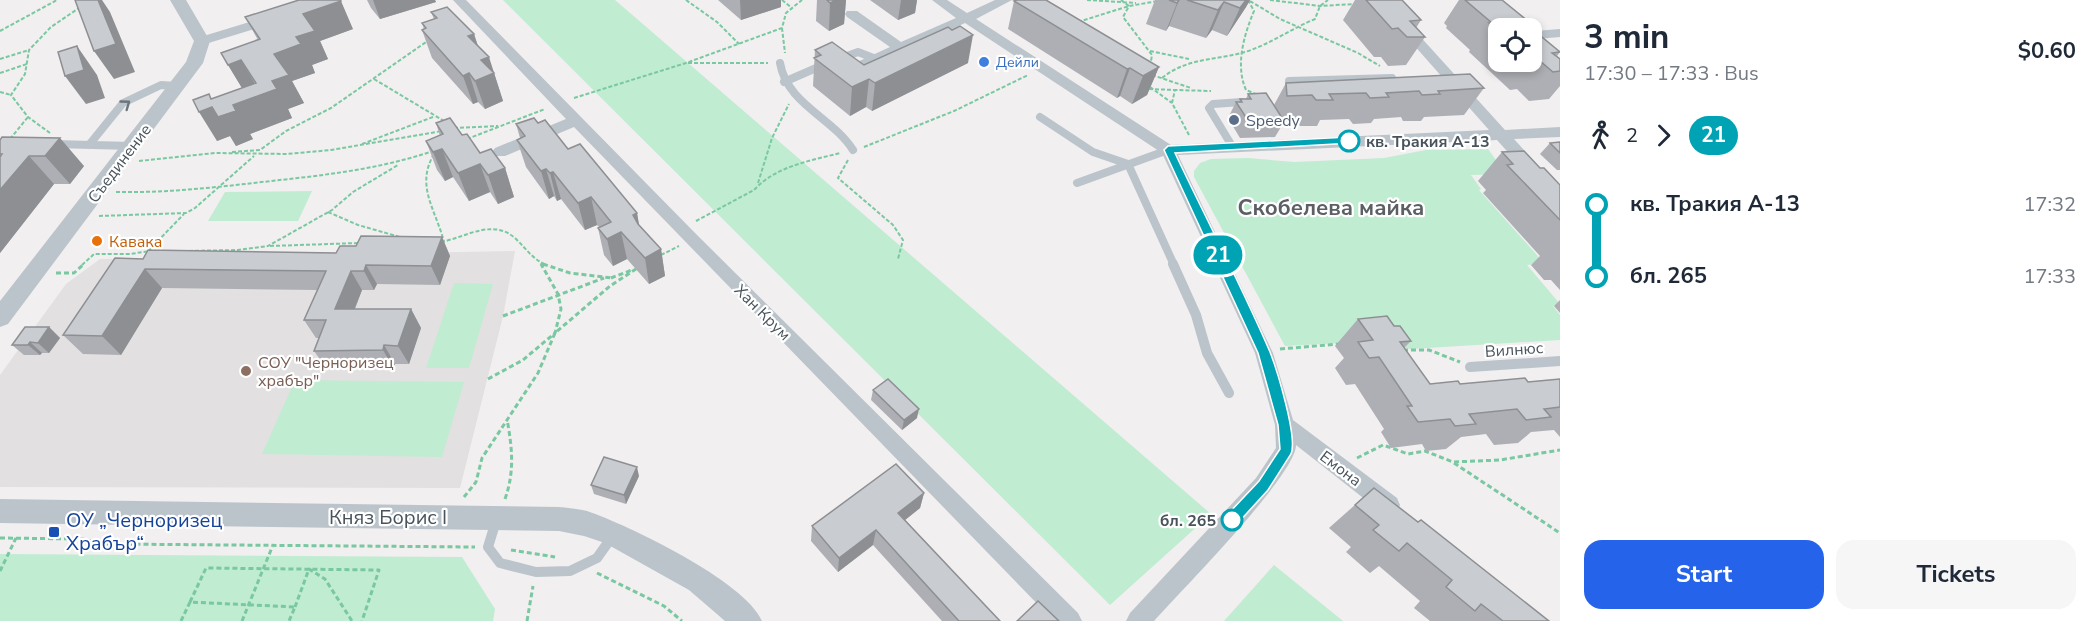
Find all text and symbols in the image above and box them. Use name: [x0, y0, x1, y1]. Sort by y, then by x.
text: 3 min: [1584, 15, 1669, 60]
map controls: [1488, 18, 1542, 72]
button: locate: [1488, 18, 1542, 72]
text: $0.60: [2018, 36, 2076, 66]
place label: Дейли: [996, 53, 1039, 72]
marker: Дейли: [977, 55, 991, 69]
text: 17:30 – 17:33 · Bus: [1584, 60, 1759, 87]
one-way arrow: [119, 100, 130, 111]
place label: Speedy: [1246, 110, 1301, 132]
marker: Speedy: [1227, 113, 1241, 127]
icon: walk: [1584, 119, 1617, 152]
icon: forward: [1647, 119, 1680, 152]
street label: Съединение: [83, 120, 157, 208]
text: 21: [1701, 121, 1726, 149]
text: 2: [1626, 122, 1638, 149]
marker: кв. Тракия А-13: [1338, 130, 1360, 152]
place label: кв. Тракия А-13: [1366, 131, 1490, 153]
text: кв. Тракия А-13: [1630, 189, 1800, 219]
text: 17:32: [2023, 191, 2076, 218]
district label: Скобелева майка: [1238, 193, 1424, 223]
place label: Кавака: [109, 231, 162, 253]
marker: Кавака: [90, 234, 104, 248]
line badge: 21: [1191, 236, 1245, 274]
text: 21: [1205, 241, 1231, 269]
text: бл. 265: [1630, 261, 1707, 291]
text: 17:33: [2023, 263, 2076, 290]
street label: Хан Крум: [729, 280, 795, 346]
street label: Вилнюс: [1484, 337, 1545, 363]
place label: СОУ "Черноризец храбър": [258, 352, 394, 392]
marker: СОУ "Черноризец храбър": [239, 364, 253, 378]
street label: Емона: [1315, 446, 1366, 492]
street label: Княз Борис I: [329, 504, 447, 531]
place label: ОУ „Черноризец Храбър“: [66, 507, 222, 557]
marker: бл. 265: [1221, 509, 1243, 531]
place label: бл. 265: [1160, 510, 1216, 532]
marker: ОУ „Черноризец Храбър“: [47, 525, 61, 539]
button: Start: [1584, 540, 1824, 609]
button: Tickets: [1836, 540, 2076, 609]

